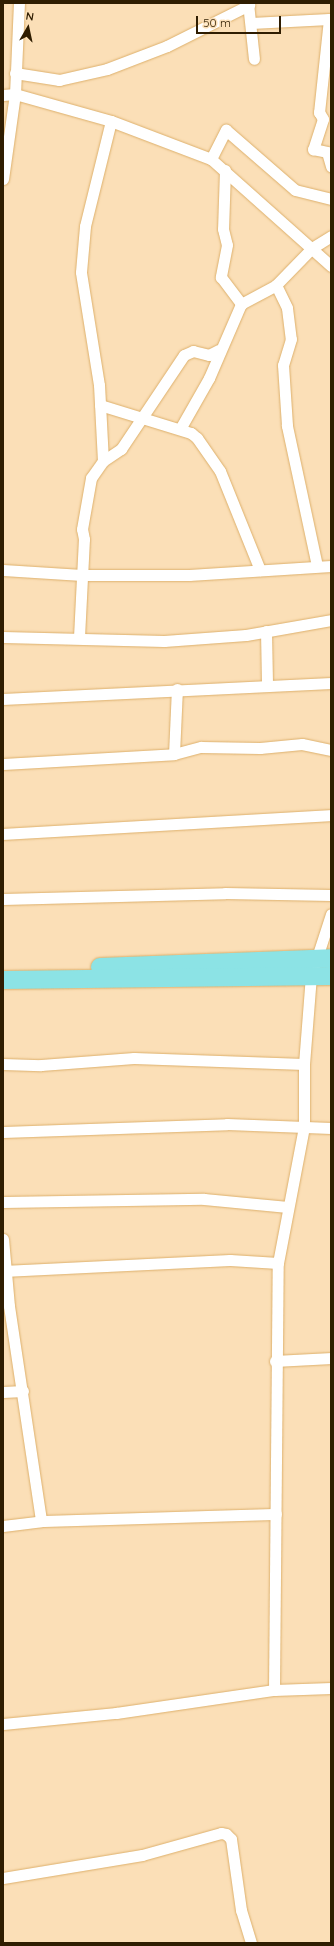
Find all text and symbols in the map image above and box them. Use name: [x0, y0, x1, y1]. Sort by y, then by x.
north arrow: [8, 8, 48, 48]
scale bar: [198, 8, 283, 34]
text: N: [25, 9, 35, 24]
text: 50 m: [203, 15, 231, 30]

